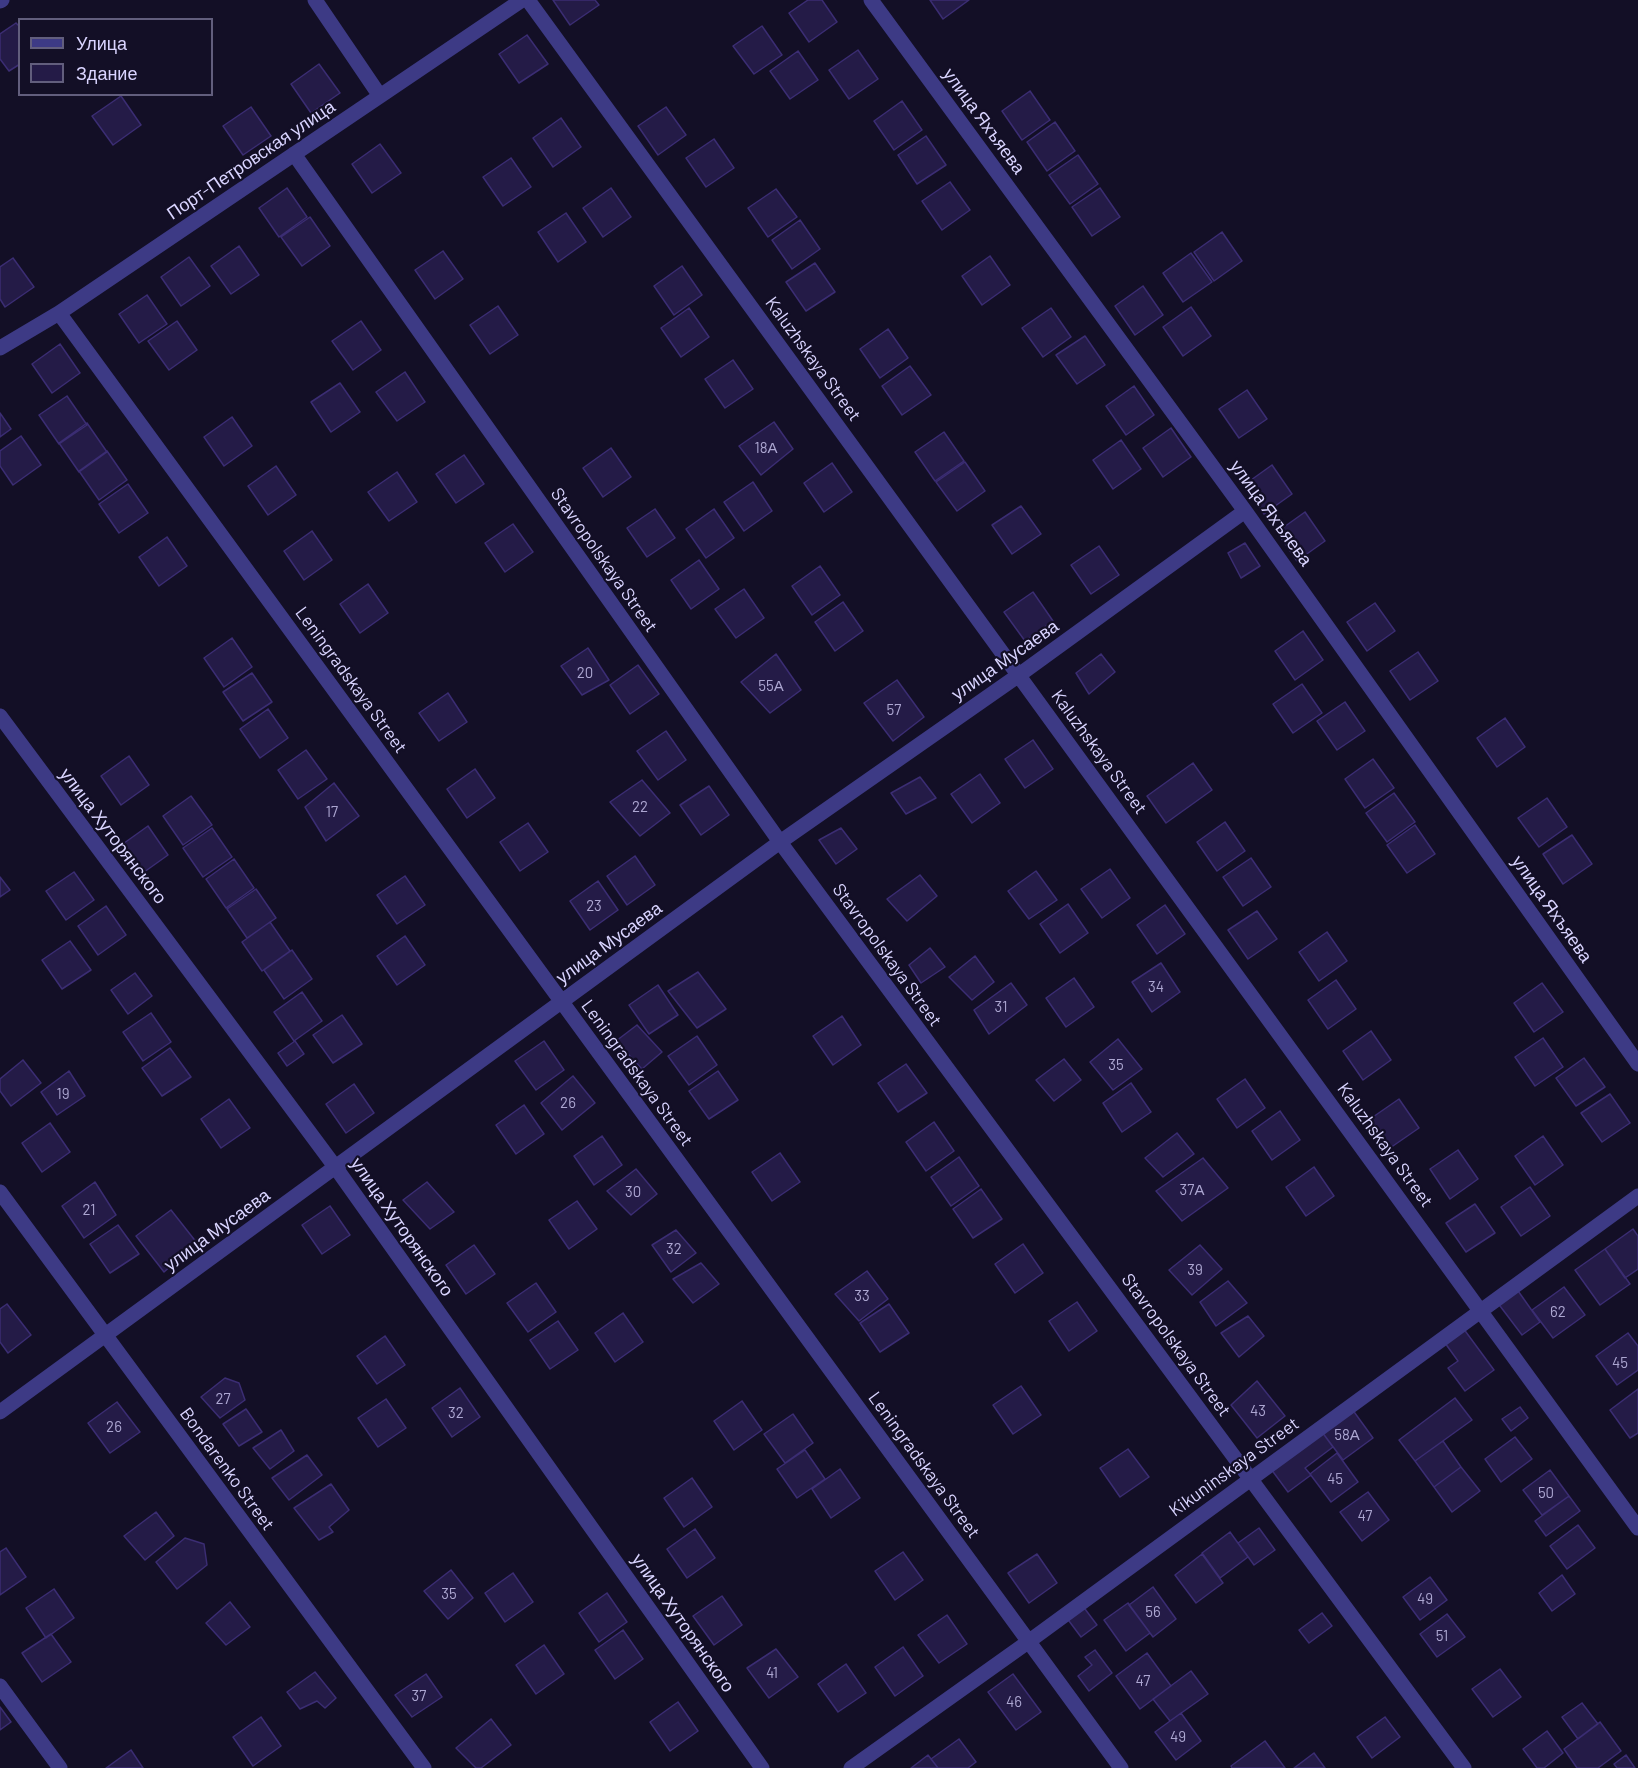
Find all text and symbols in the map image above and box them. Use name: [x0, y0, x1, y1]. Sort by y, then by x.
legend: [18, 18, 213, 96]
text: Улица: [76, 32, 127, 54]
text: Здание: [76, 62, 137, 84]
street label: улица Яхъяева: [938, 64, 1030, 178]
street label: Порт-Петровская улица: [163, 96, 339, 224]
street label: Kaluzhskaya Street: [761, 293, 865, 425]
house number: 18А: [754, 439, 778, 457]
street label: улица Яхъяева: [1225, 456, 1317, 570]
street label: Stavropolskaya Street: [546, 484, 662, 636]
street label: Leningradskaya Street: [291, 603, 411, 757]
street label: улица Мусаева: [947, 615, 1063, 705]
house number: 20: [577, 664, 593, 682]
house number: 55А: [758, 677, 784, 695]
street label: Kaluzhskaya Street: [1047, 686, 1151, 818]
house number: 57: [887, 701, 901, 719]
street label: улица Хуторянского: [55, 764, 171, 908]
house number: 22: [632, 798, 648, 816]
house number: 17: [326, 803, 338, 821]
street label: улица Яхъяева: [1507, 851, 1597, 967]
street label: Stavropolskaya Street: [828, 879, 946, 1031]
street label: улица Мусаева: [552, 897, 666, 989]
house number: 23: [586, 897, 602, 915]
house number: 34: [1148, 978, 1164, 996]
street label: Leningradskaya Street: [577, 996, 697, 1150]
house number: 31: [995, 998, 1007, 1016]
house number: 35: [1108, 1056, 1124, 1074]
street label: Kaluzhskaya Street: [1333, 1079, 1437, 1211]
house number: 19: [56, 1085, 70, 1103]
house number: 26: [560, 1094, 576, 1112]
street label: улица Хуторянского: [346, 1153, 458, 1301]
house number: 37А: [1180, 1181, 1204, 1199]
house number: 30: [625, 1183, 641, 1201]
street label: улица Мусаева: [160, 1184, 274, 1276]
house number: 21: [82, 1201, 96, 1219]
house number: 32: [666, 1240, 682, 1258]
house number: 39: [1187, 1261, 1203, 1279]
street label: Stavropolskaya Street: [1117, 1269, 1235, 1421]
house number: 33: [854, 1287, 870, 1305]
house number: 62: [1550, 1303, 1566, 1321]
house number: 45: [1612, 1354, 1628, 1372]
street label: Leningradskaya Street: [864, 1388, 984, 1542]
house number: 27: [215, 1390, 231, 1408]
house number: 43: [1250, 1402, 1266, 1420]
street label: Bondarenko Street: [175, 1403, 279, 1535]
house number: 32: [448, 1404, 464, 1422]
street label: Kikuninskaya Street: [1165, 1413, 1303, 1521]
house number: 26: [106, 1418, 122, 1436]
house number: 58А: [1334, 1426, 1360, 1444]
house number: 45: [1327, 1470, 1343, 1488]
house number: 50: [1538, 1484, 1554, 1502]
house number: 47: [1358, 1507, 1372, 1525]
street label: улица Хуторянского: [627, 1549, 739, 1697]
house number: 35: [441, 1585, 457, 1603]
house number: 49: [1417, 1590, 1433, 1608]
house number: 56: [1145, 1603, 1161, 1621]
house number: 51: [1436, 1627, 1448, 1645]
house number: 41: [766, 1664, 778, 1682]
house number: 47: [1136, 1672, 1150, 1690]
house number: 37: [412, 1687, 426, 1705]
house number: 46: [1006, 1693, 1022, 1711]
house number: 49: [1170, 1728, 1186, 1746]

